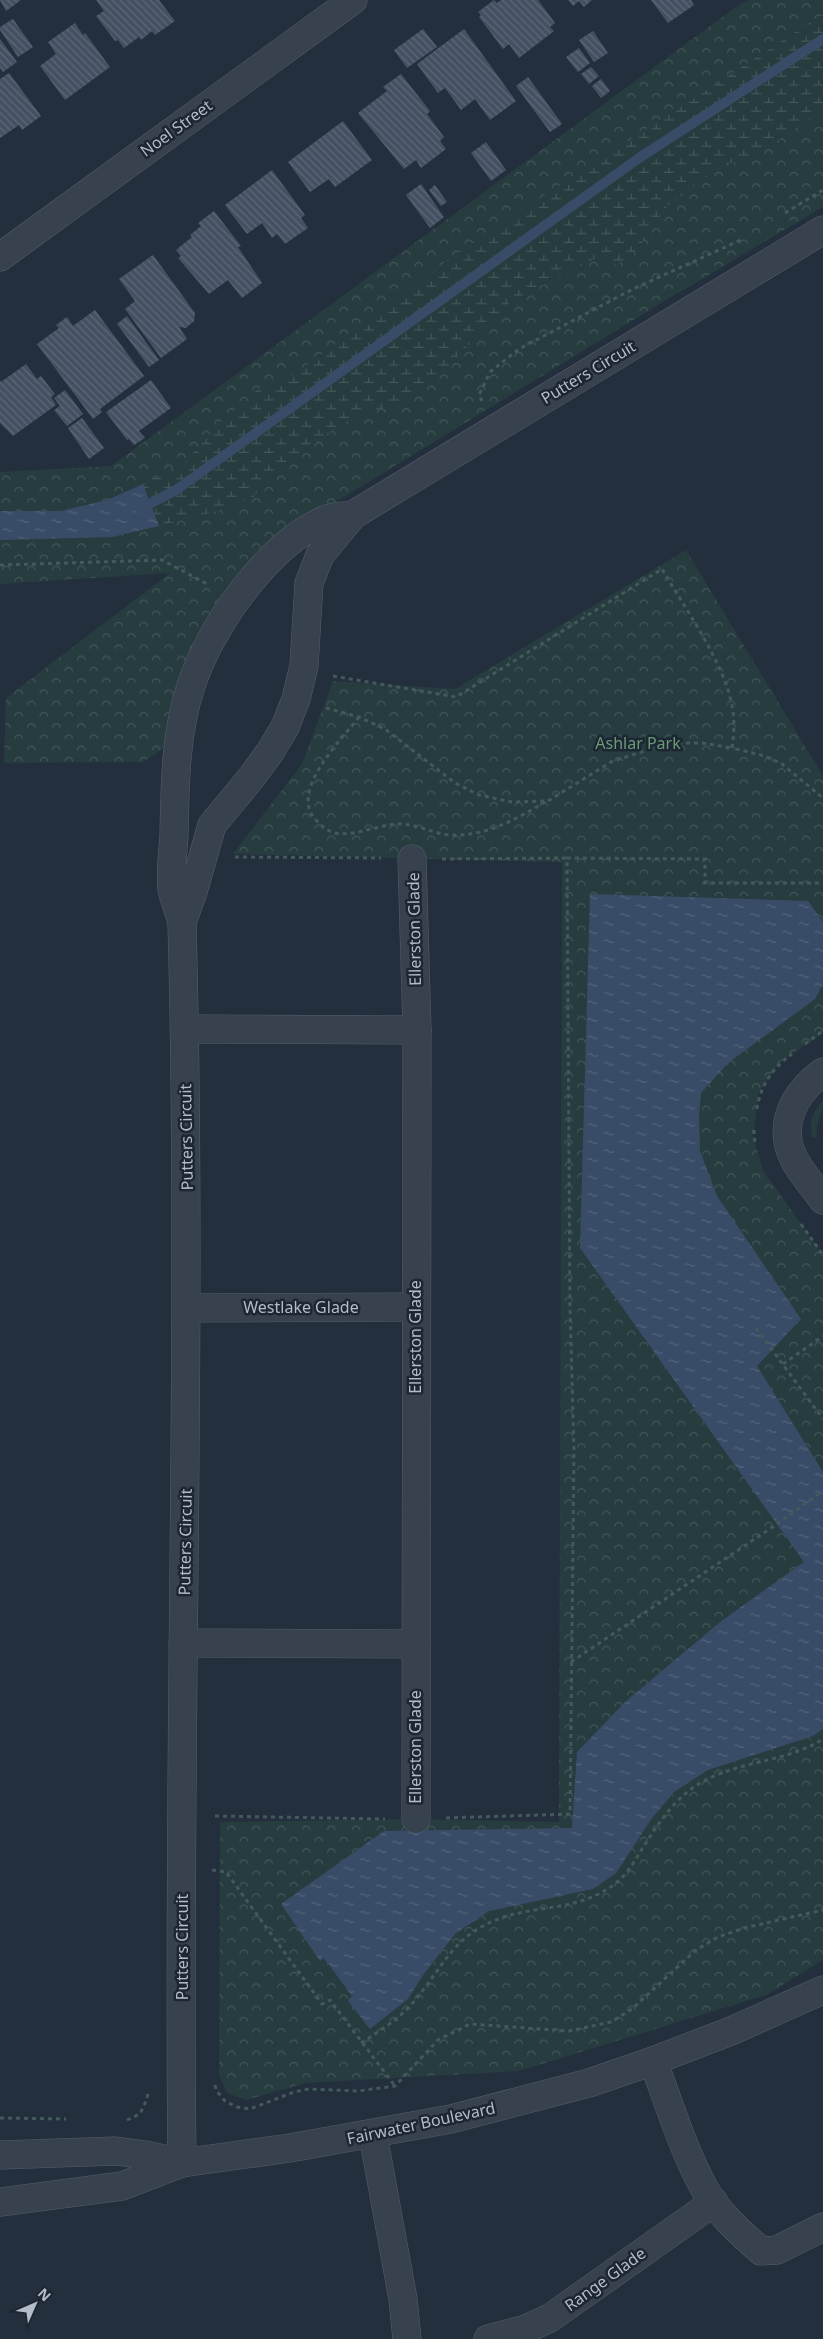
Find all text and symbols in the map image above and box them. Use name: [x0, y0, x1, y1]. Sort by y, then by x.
street label: Noel Street: [136, 94, 217, 162]
street label: Putters Circuit: [537, 335, 640, 409]
park label: Ashlar Park: [595, 732, 681, 754]
street label: Ellerston Glade: [402, 872, 426, 986]
street label: Putters Circuit: [174, 1083, 198, 1190]
street label: Ellerston Glade: [404, 1280, 426, 1394]
street label: Westlake Glade: [243, 1296, 359, 1318]
street label: Putters Circuit: [173, 1488, 197, 1595]
street label: Ellerston Glade: [404, 1690, 426, 1804]
street label: Putters Circuit: [171, 1893, 193, 2000]
street label: Fairwater Boulevard: [345, 2097, 497, 2149]
street label: Range Glade: [560, 2242, 650, 2316]
north arrow: [10, 2279, 60, 2329]
text: N: [34, 2284, 55, 2305]

